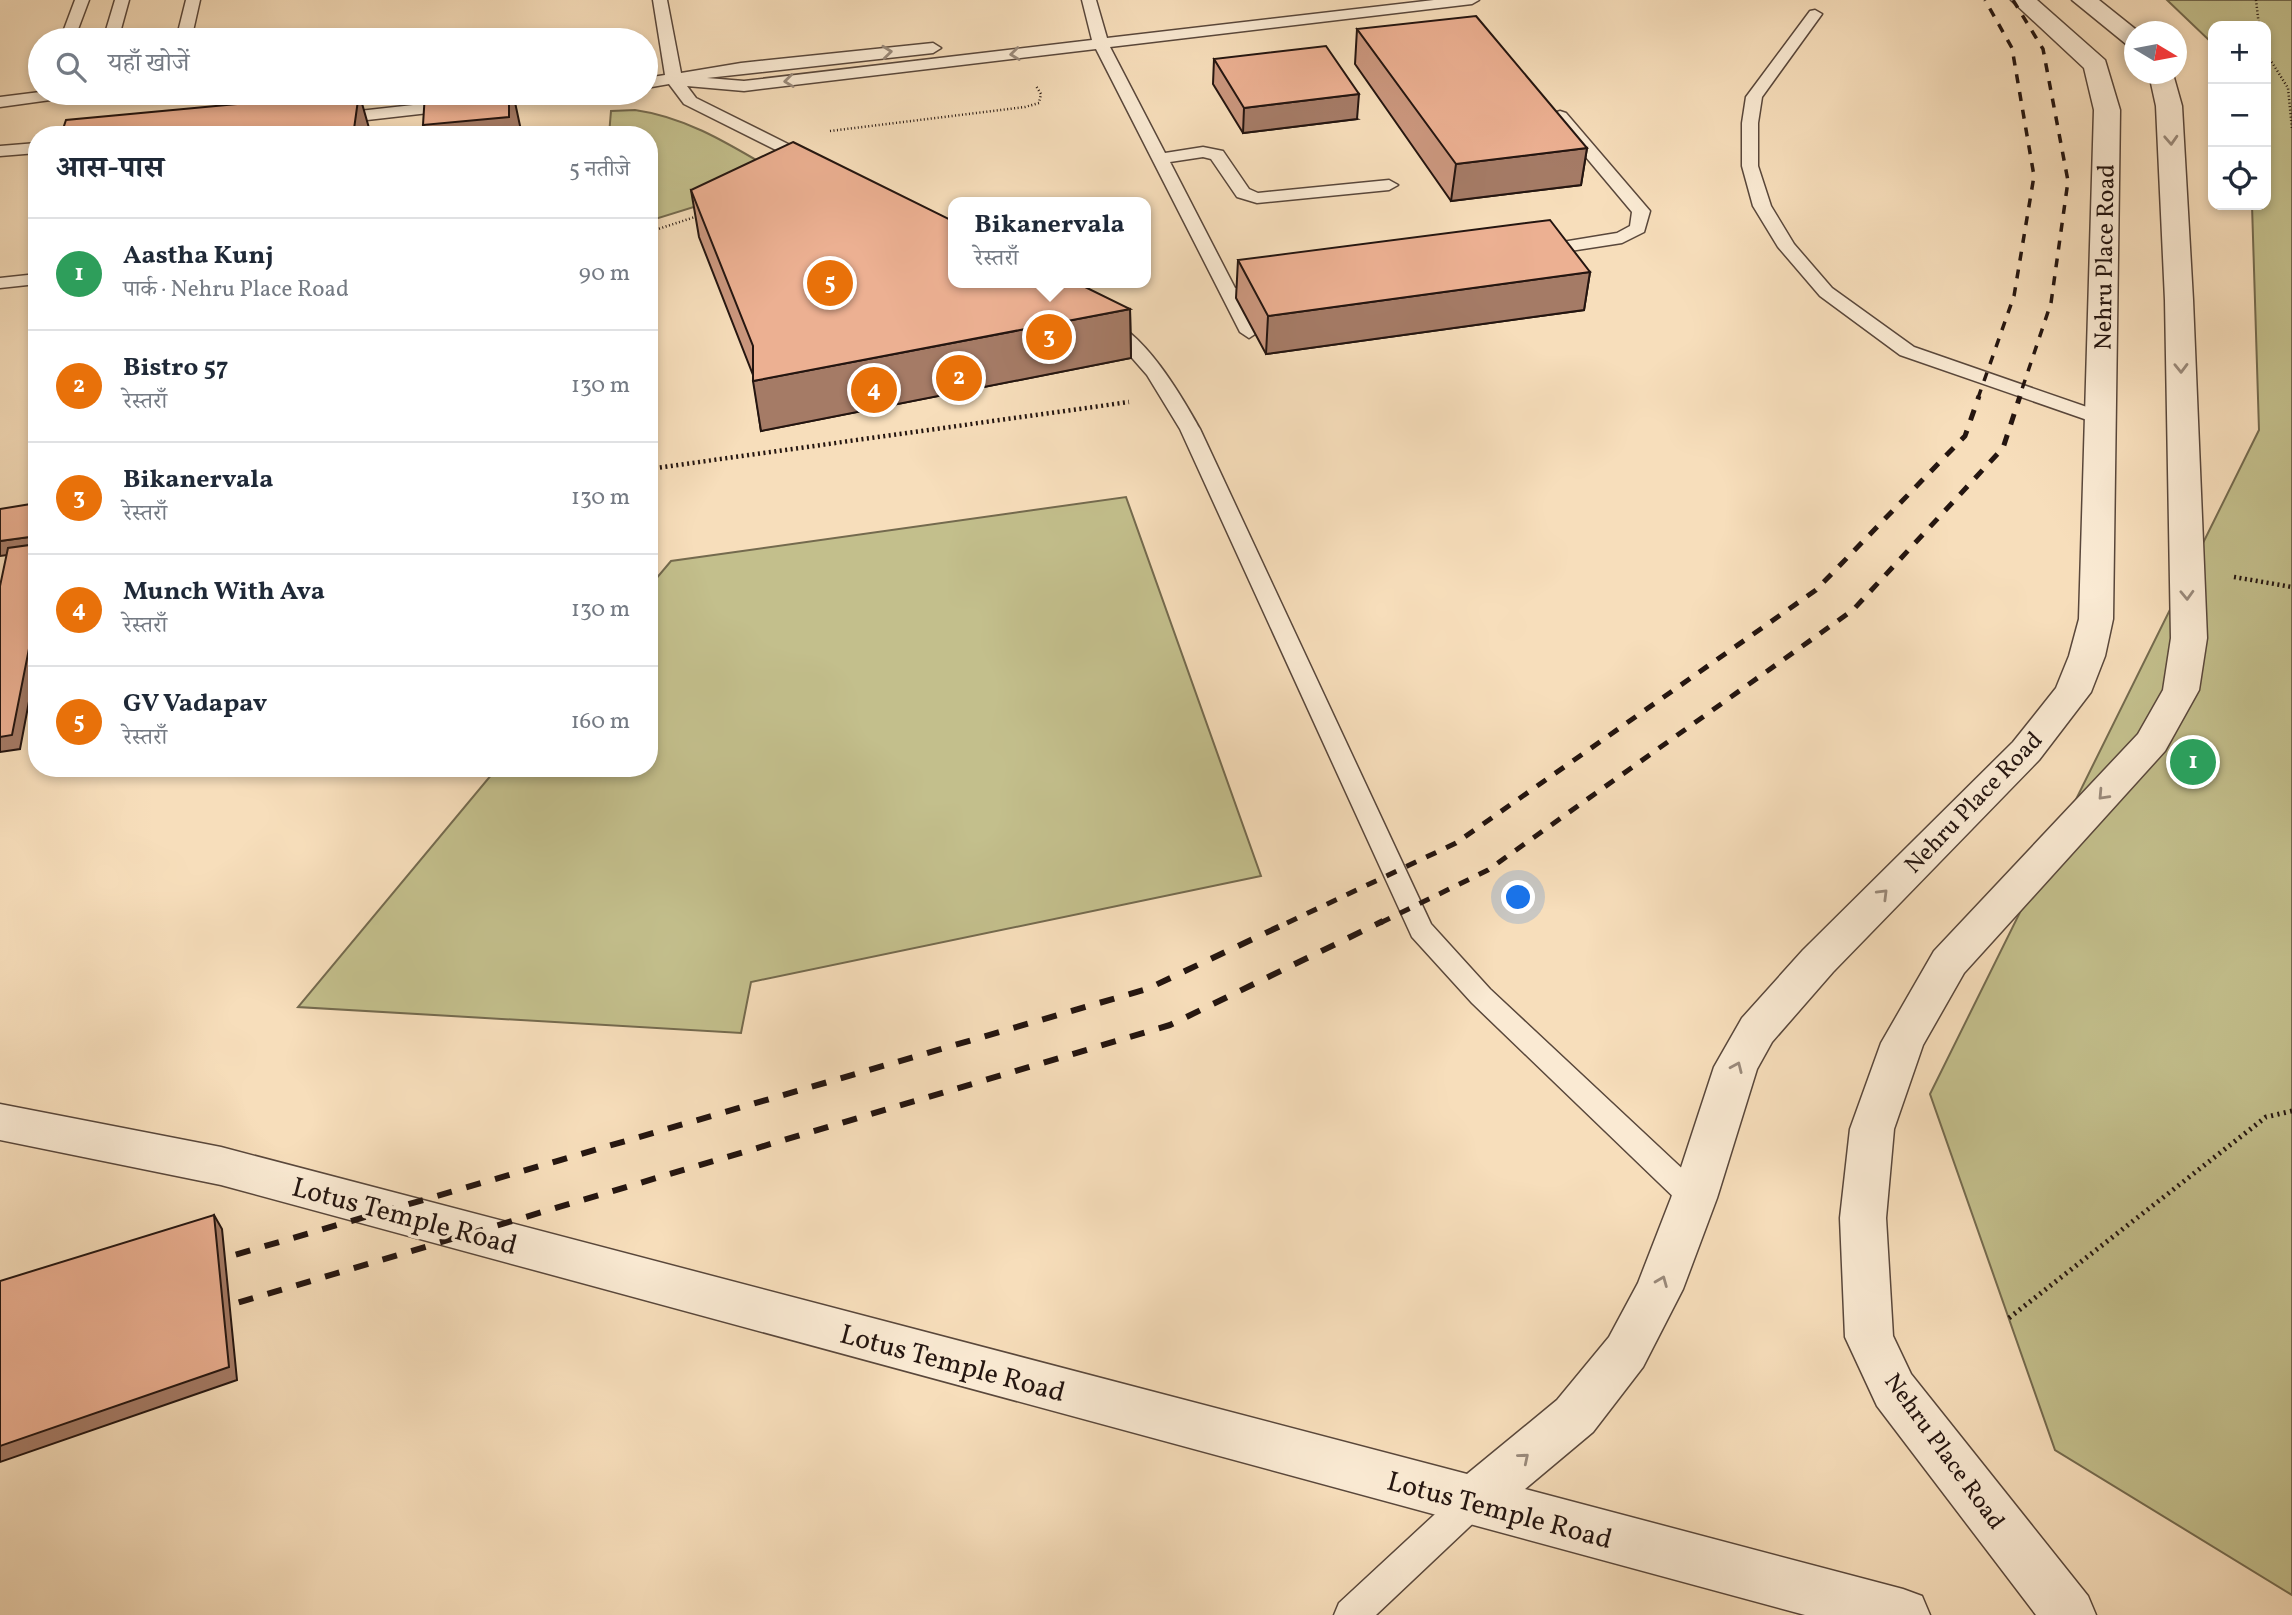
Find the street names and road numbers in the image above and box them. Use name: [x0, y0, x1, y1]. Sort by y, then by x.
street label: Nehru Place Road: [2087, 164, 2125, 350]
street label: Nehru Place Road: [1898, 725, 2051, 882]
street label: Lotus Temple Road: [287, 1169, 521, 1266]
street label: Lotus Temple Road: [835, 1316, 1069, 1413]
street label: Nehru Place Road: [1875, 1367, 2012, 1537]
street label: Lotus Temple Road: [1382, 1463, 1616, 1560]

